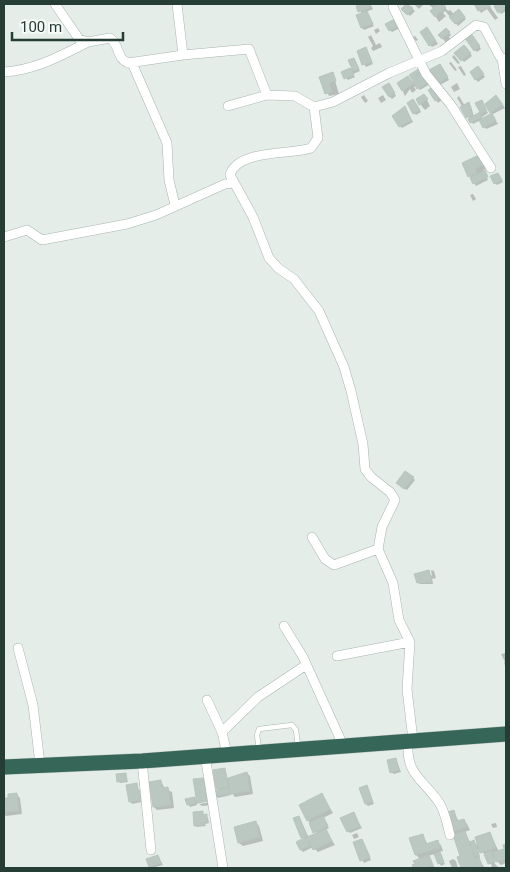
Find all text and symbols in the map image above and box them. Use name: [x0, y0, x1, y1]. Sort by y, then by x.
scale bar: [12, 10, 124, 42]
text: 100 m: [20, 18, 62, 36]

